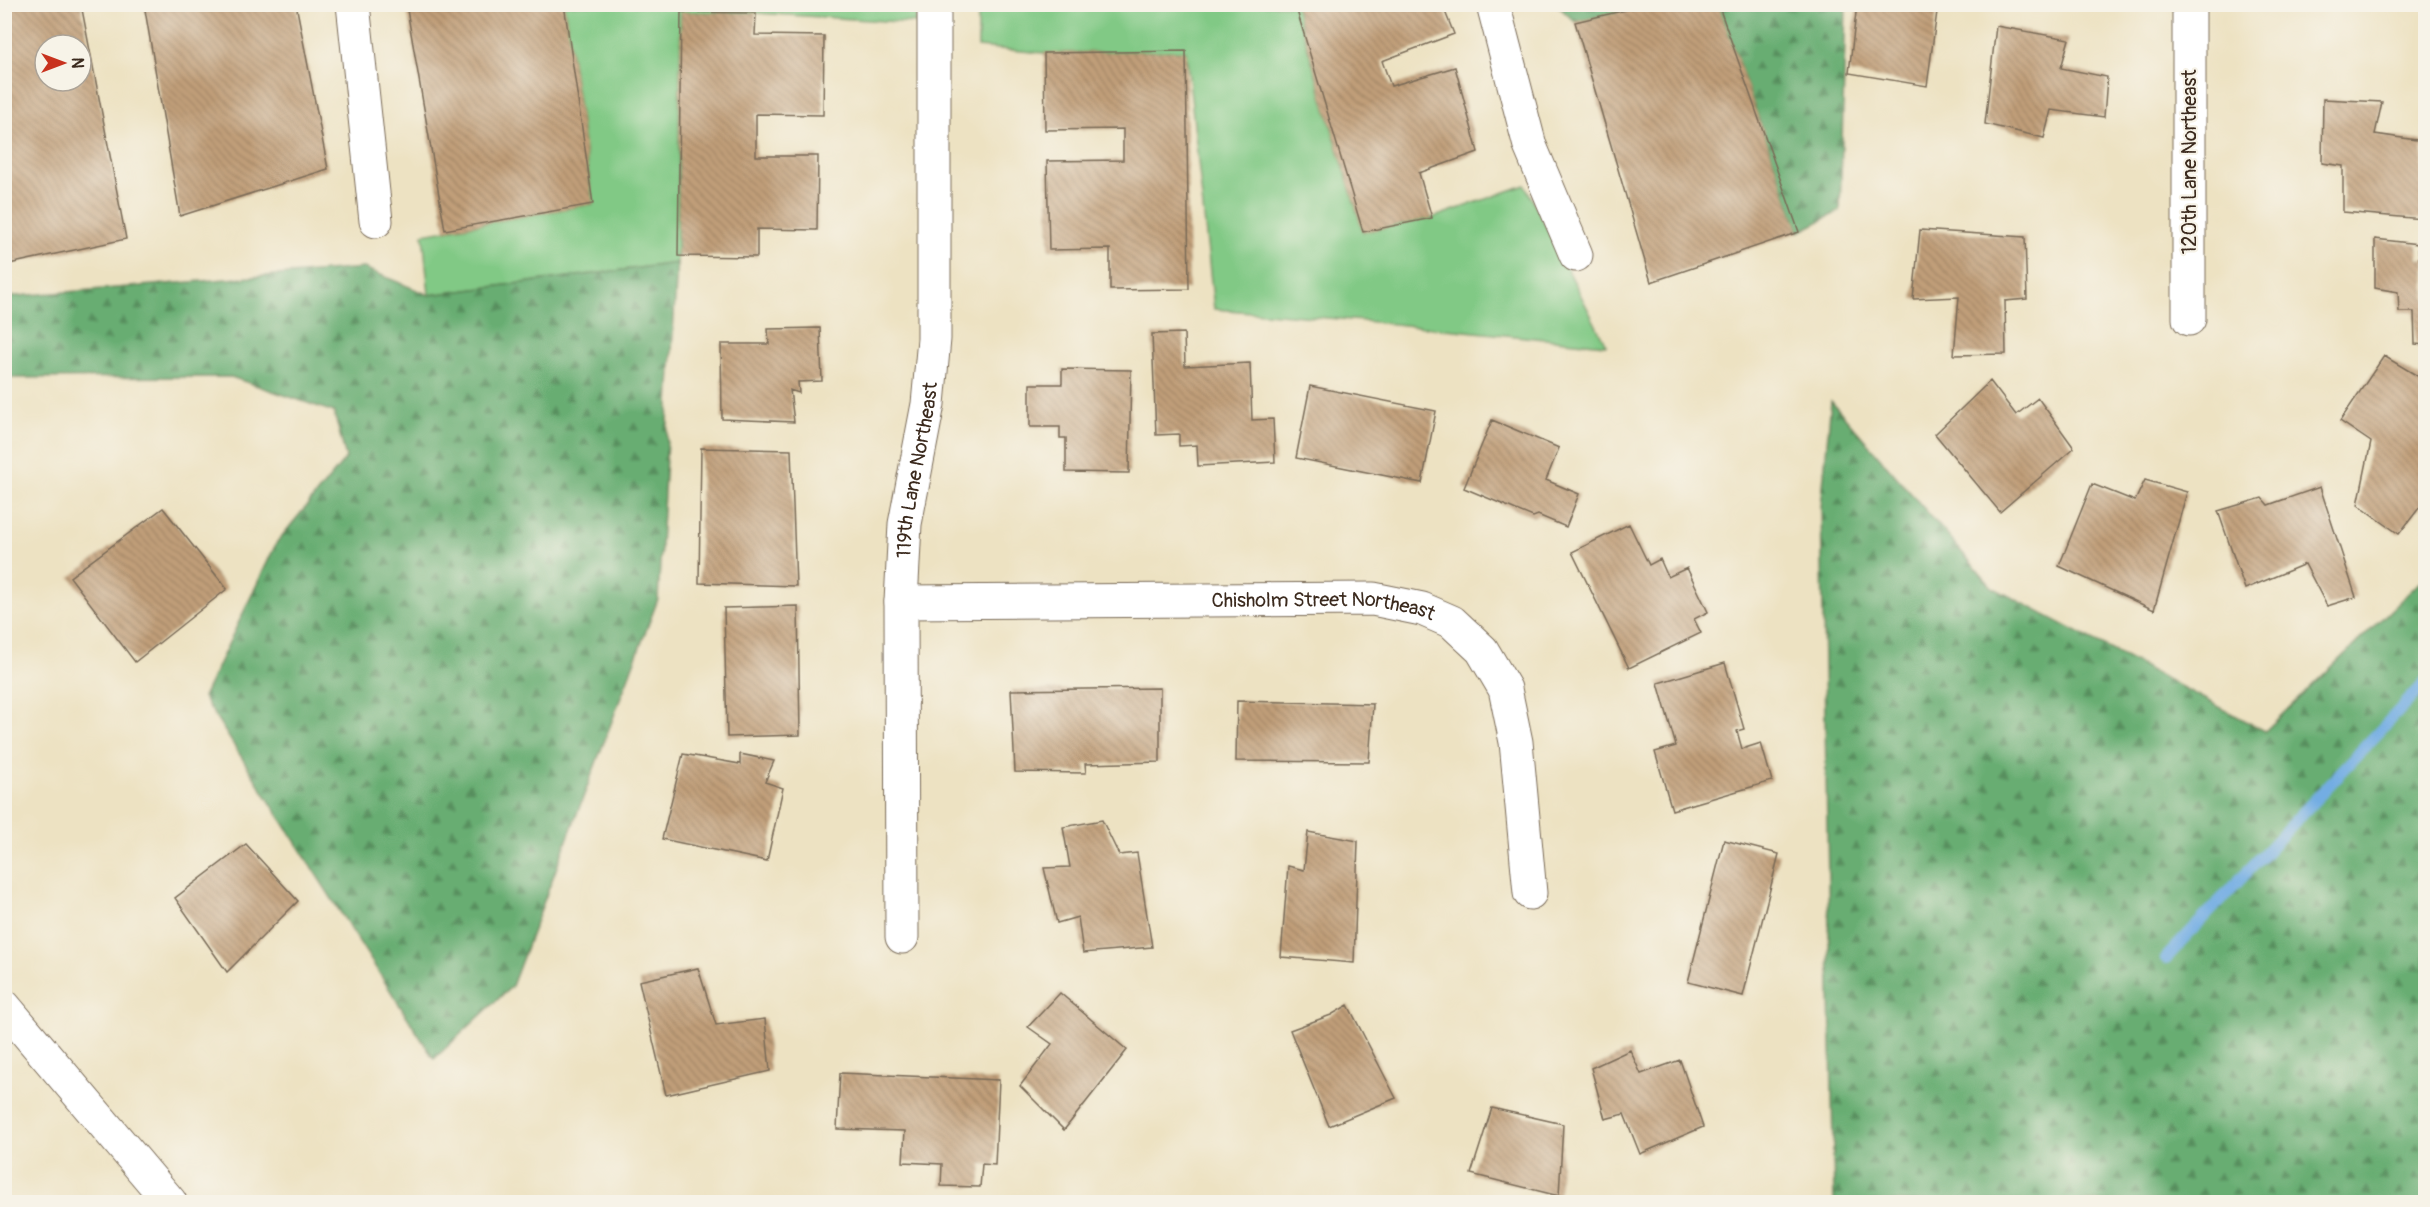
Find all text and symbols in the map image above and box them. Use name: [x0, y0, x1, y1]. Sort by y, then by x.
north arrow: [33, 33, 93, 93]
text: N: [67, 58, 87, 69]
street label: 120th Lane Northeast: [2177, 69, 2202, 254]
street label: 119th Lane Northeast: [891, 380, 943, 559]
street label: Chisholm Street Northeast: [1211, 587, 1440, 627]

